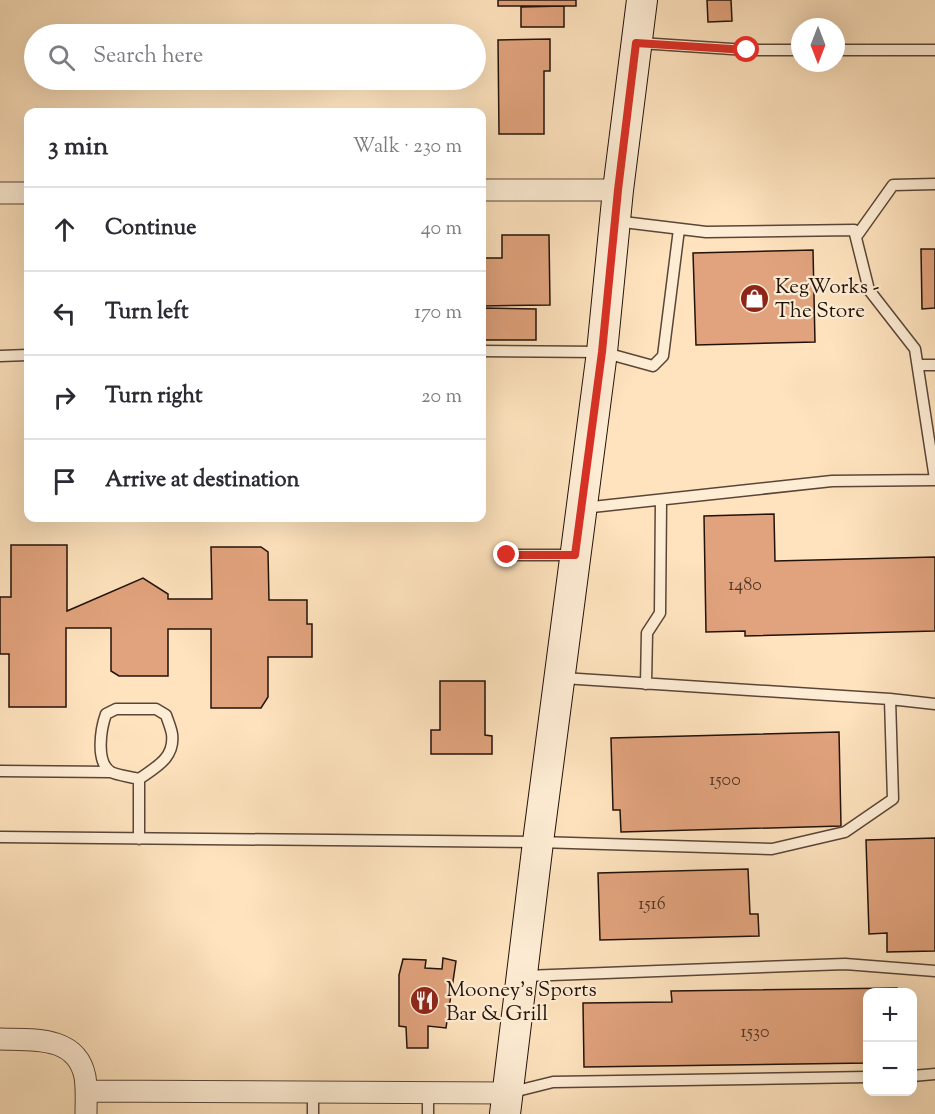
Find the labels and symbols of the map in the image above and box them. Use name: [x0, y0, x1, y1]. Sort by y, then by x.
north arrow: [791, 18, 845, 72]
route start: [733, 36, 759, 62]
place label: KegWorks - The Store: [775, 273, 880, 327]
shop icon: KegWorks - The Store: [738, 282, 770, 314]
route end: [493, 541, 519, 567]
house number: 1480: [728, 573, 762, 599]
house number: 1500: [709, 768, 741, 794]
house number: 1516: [638, 892, 666, 918]
place label: Mooney's Sports Bar & Grill: [446, 976, 597, 1030]
restaurant icon: Mooney's Sports Bar & Grill: [409, 985, 441, 1017]
house number: 1530: [741, 1020, 769, 1046]

